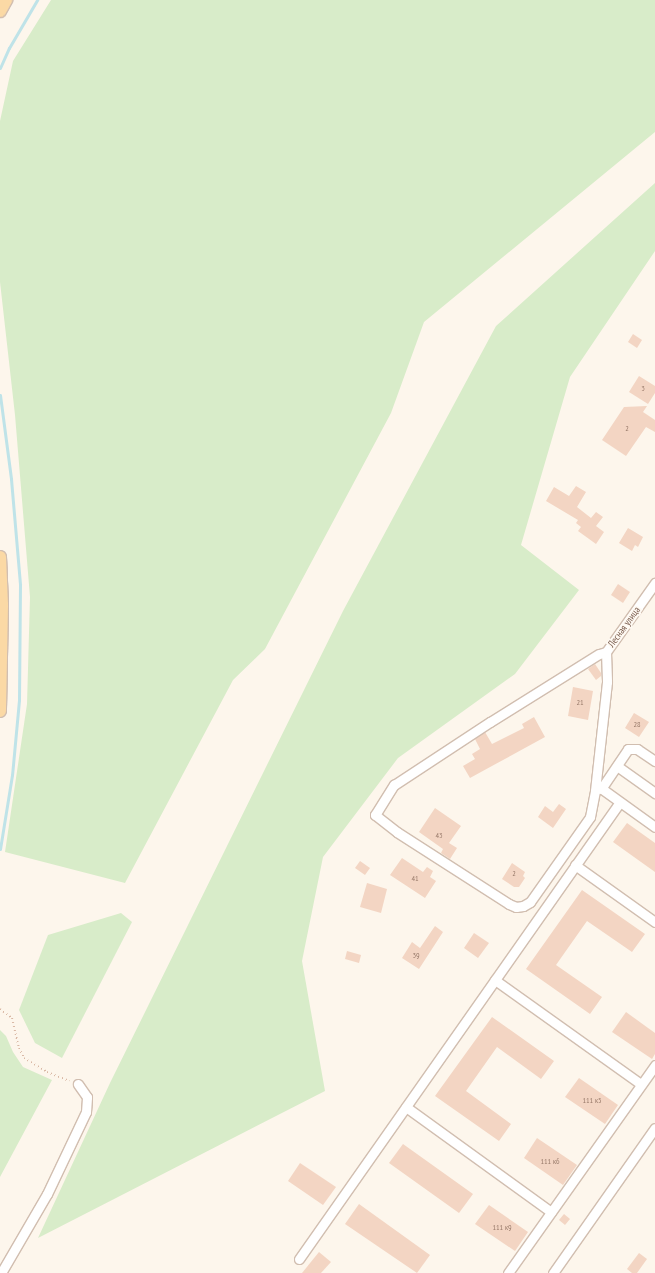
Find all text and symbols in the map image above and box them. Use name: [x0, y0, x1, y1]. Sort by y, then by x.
house number: 3: [641, 384, 645, 394]
house number: 2: [625, 424, 629, 434]
street label: Лесная улица: [605, 604, 643, 650]
house number: 21: [576, 698, 584, 708]
house number: 28: [633, 720, 641, 730]
house number: 43: [435, 831, 443, 841]
house number: 2: [512, 869, 516, 879]
house number: 41: [411, 874, 419, 884]
house number: 39: [412, 951, 420, 961]
house number: 111 к5: [582, 1096, 602, 1106]
house number: 111 к6: [540, 1157, 560, 1167]
house number: 111 к9: [492, 1223, 512, 1233]

